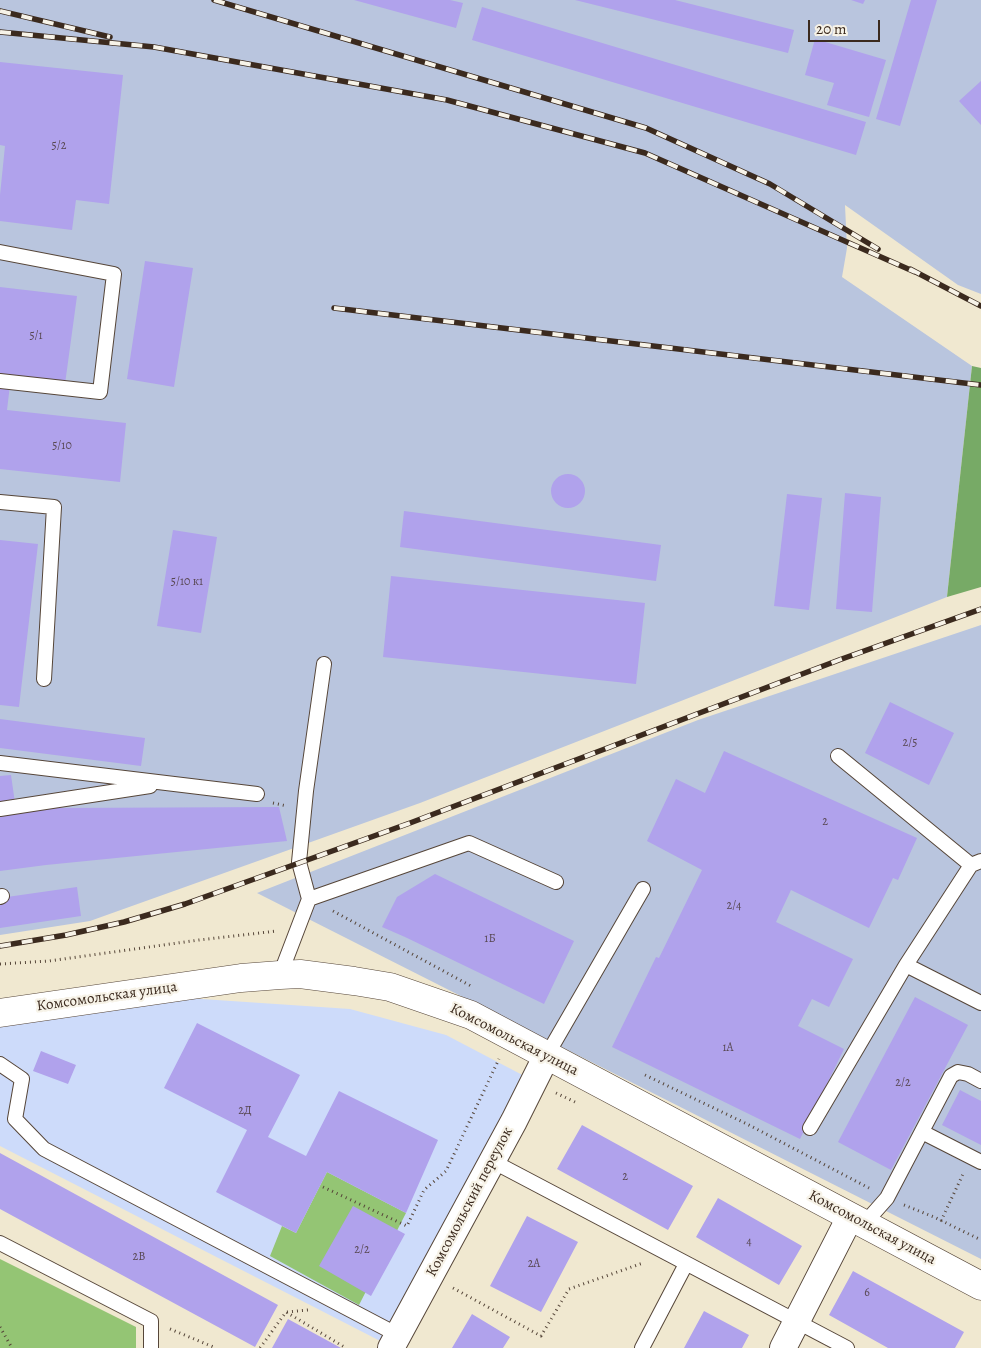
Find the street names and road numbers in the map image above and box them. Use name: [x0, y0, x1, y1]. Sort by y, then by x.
street label: Комсомольская улица: [36, 978, 178, 1016]
street label: Комсомольская улица: [447, 1000, 581, 1080]
street label: Комсомольский переулок: [423, 1124, 517, 1280]
street label: Комсомольская улица: [805, 1187, 939, 1269]

